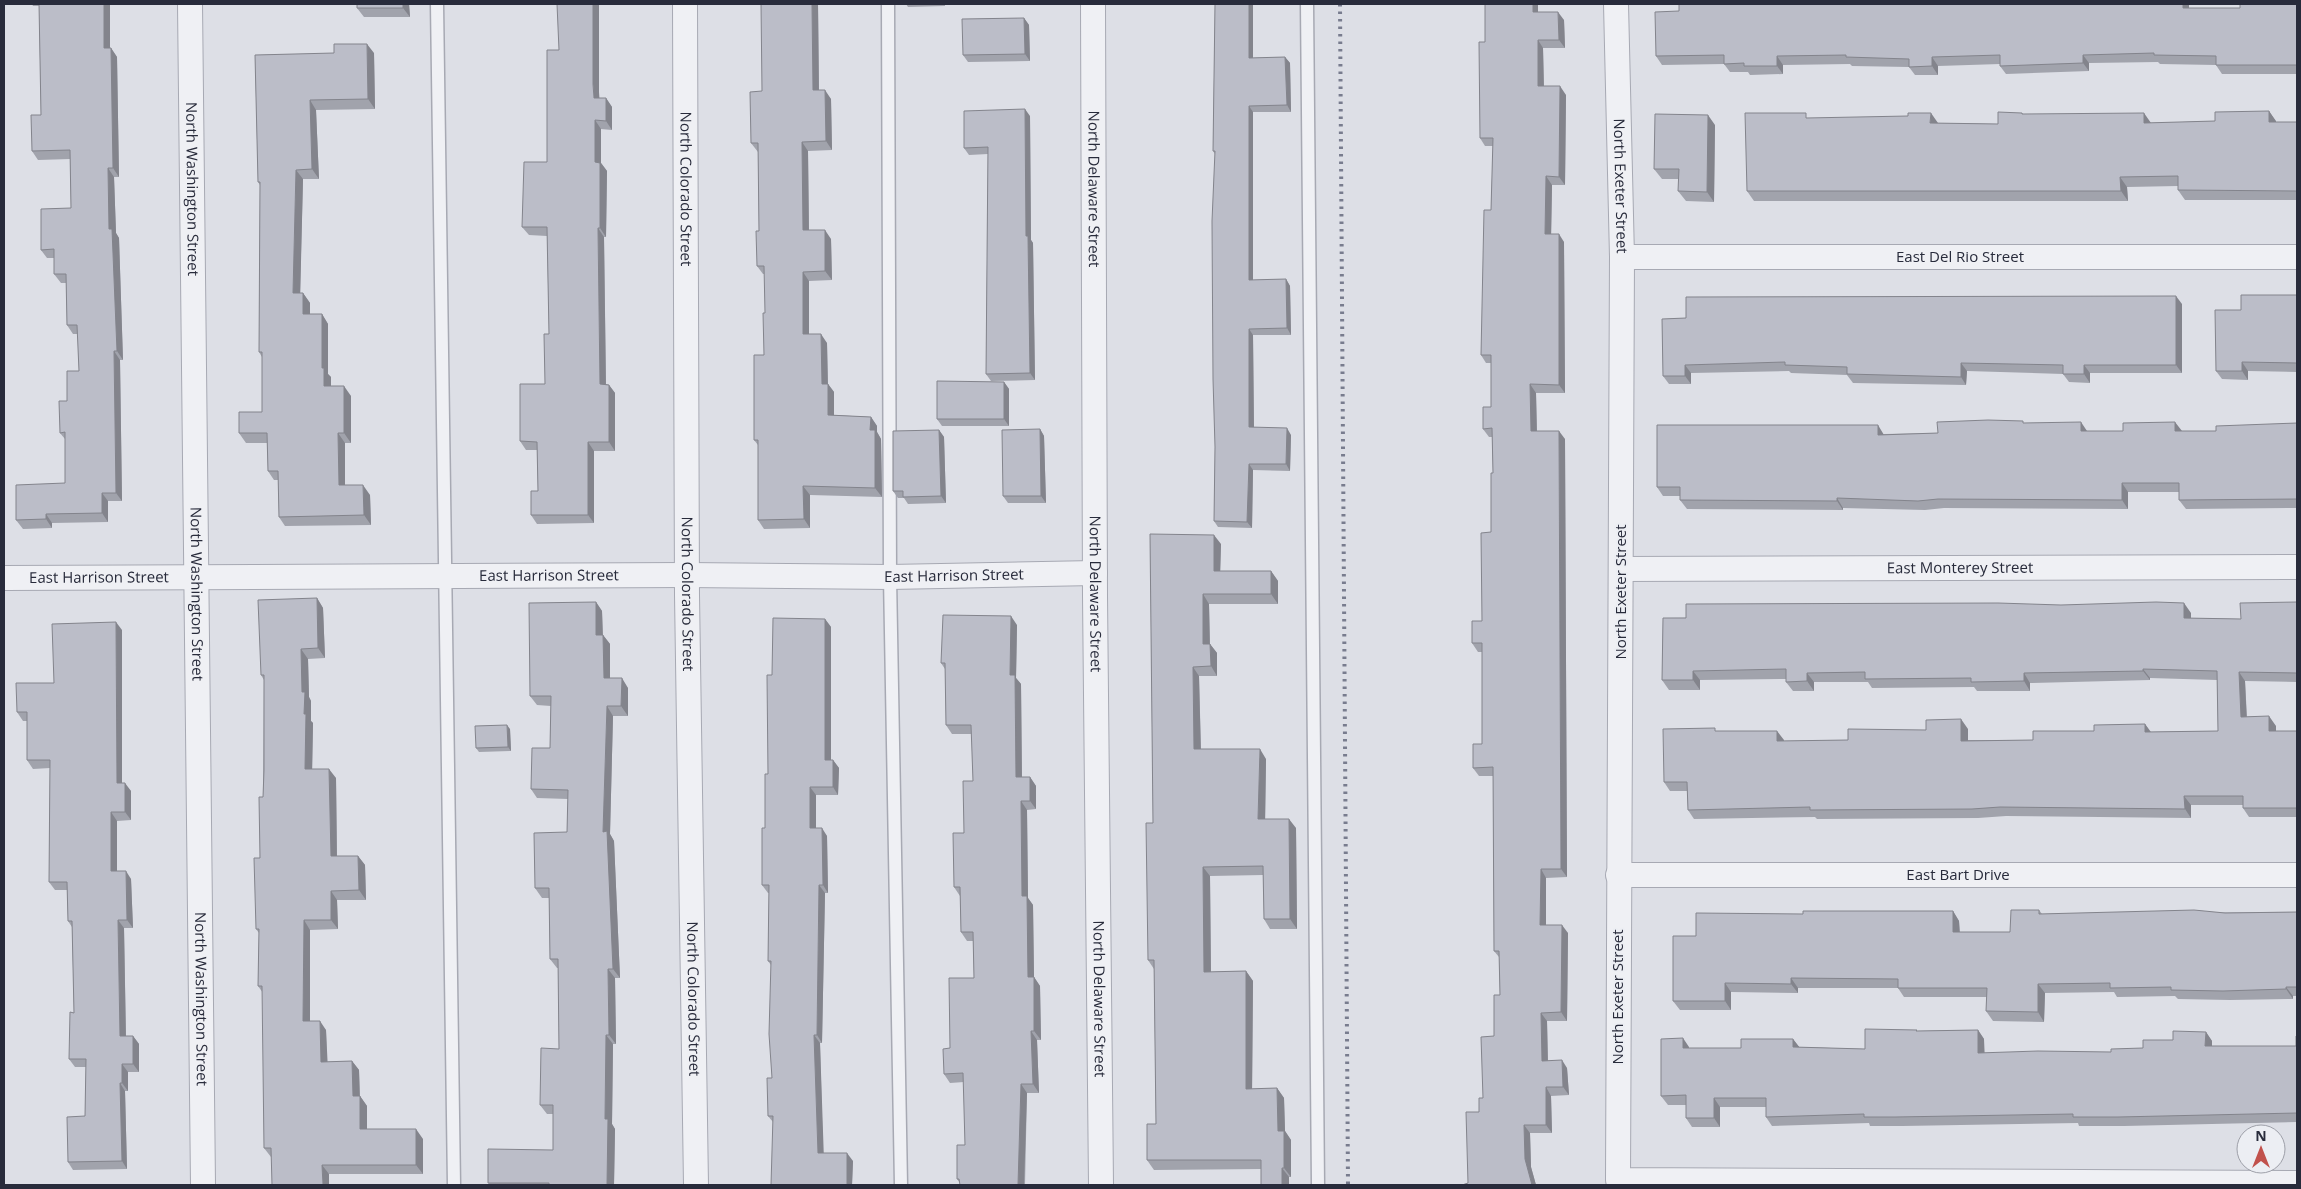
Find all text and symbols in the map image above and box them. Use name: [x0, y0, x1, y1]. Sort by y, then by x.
street label: North Washington Street: [182, 102, 204, 276]
street label: North Delaware Street: [1084, 111, 1105, 267]
street label: North Colorado Street: [676, 112, 697, 266]
street label: North Exeter Street: [1610, 118, 1633, 254]
street label: East Del Rio Street: [1896, 246, 2024, 266]
street label: North Washington Street: [187, 507, 208, 681]
street label: North Delaware Street: [1086, 516, 1107, 672]
street label: North Colorado Street: [678, 517, 699, 672]
street label: North Exeter Street: [1610, 524, 1630, 660]
street label: East Monterey Street: [1887, 557, 2033, 577]
street label: East Harrison Street: [884, 563, 1024, 586]
street label: East Harrison Street: [479, 564, 619, 585]
street label: East Harrison Street: [29, 566, 169, 587]
street label: East Bart Drive: [1906, 864, 2010, 884]
street label: North Washington Street: [191, 912, 213, 1086]
street label: North Delaware Street: [1089, 920, 1111, 1077]
street label: North Colorado Street: [683, 921, 705, 1076]
street label: North Exeter Street: [1607, 929, 1627, 1065]
north arrow: [2236, 1124, 2286, 1174]
text: N: [2255, 1126, 2267, 1145]

